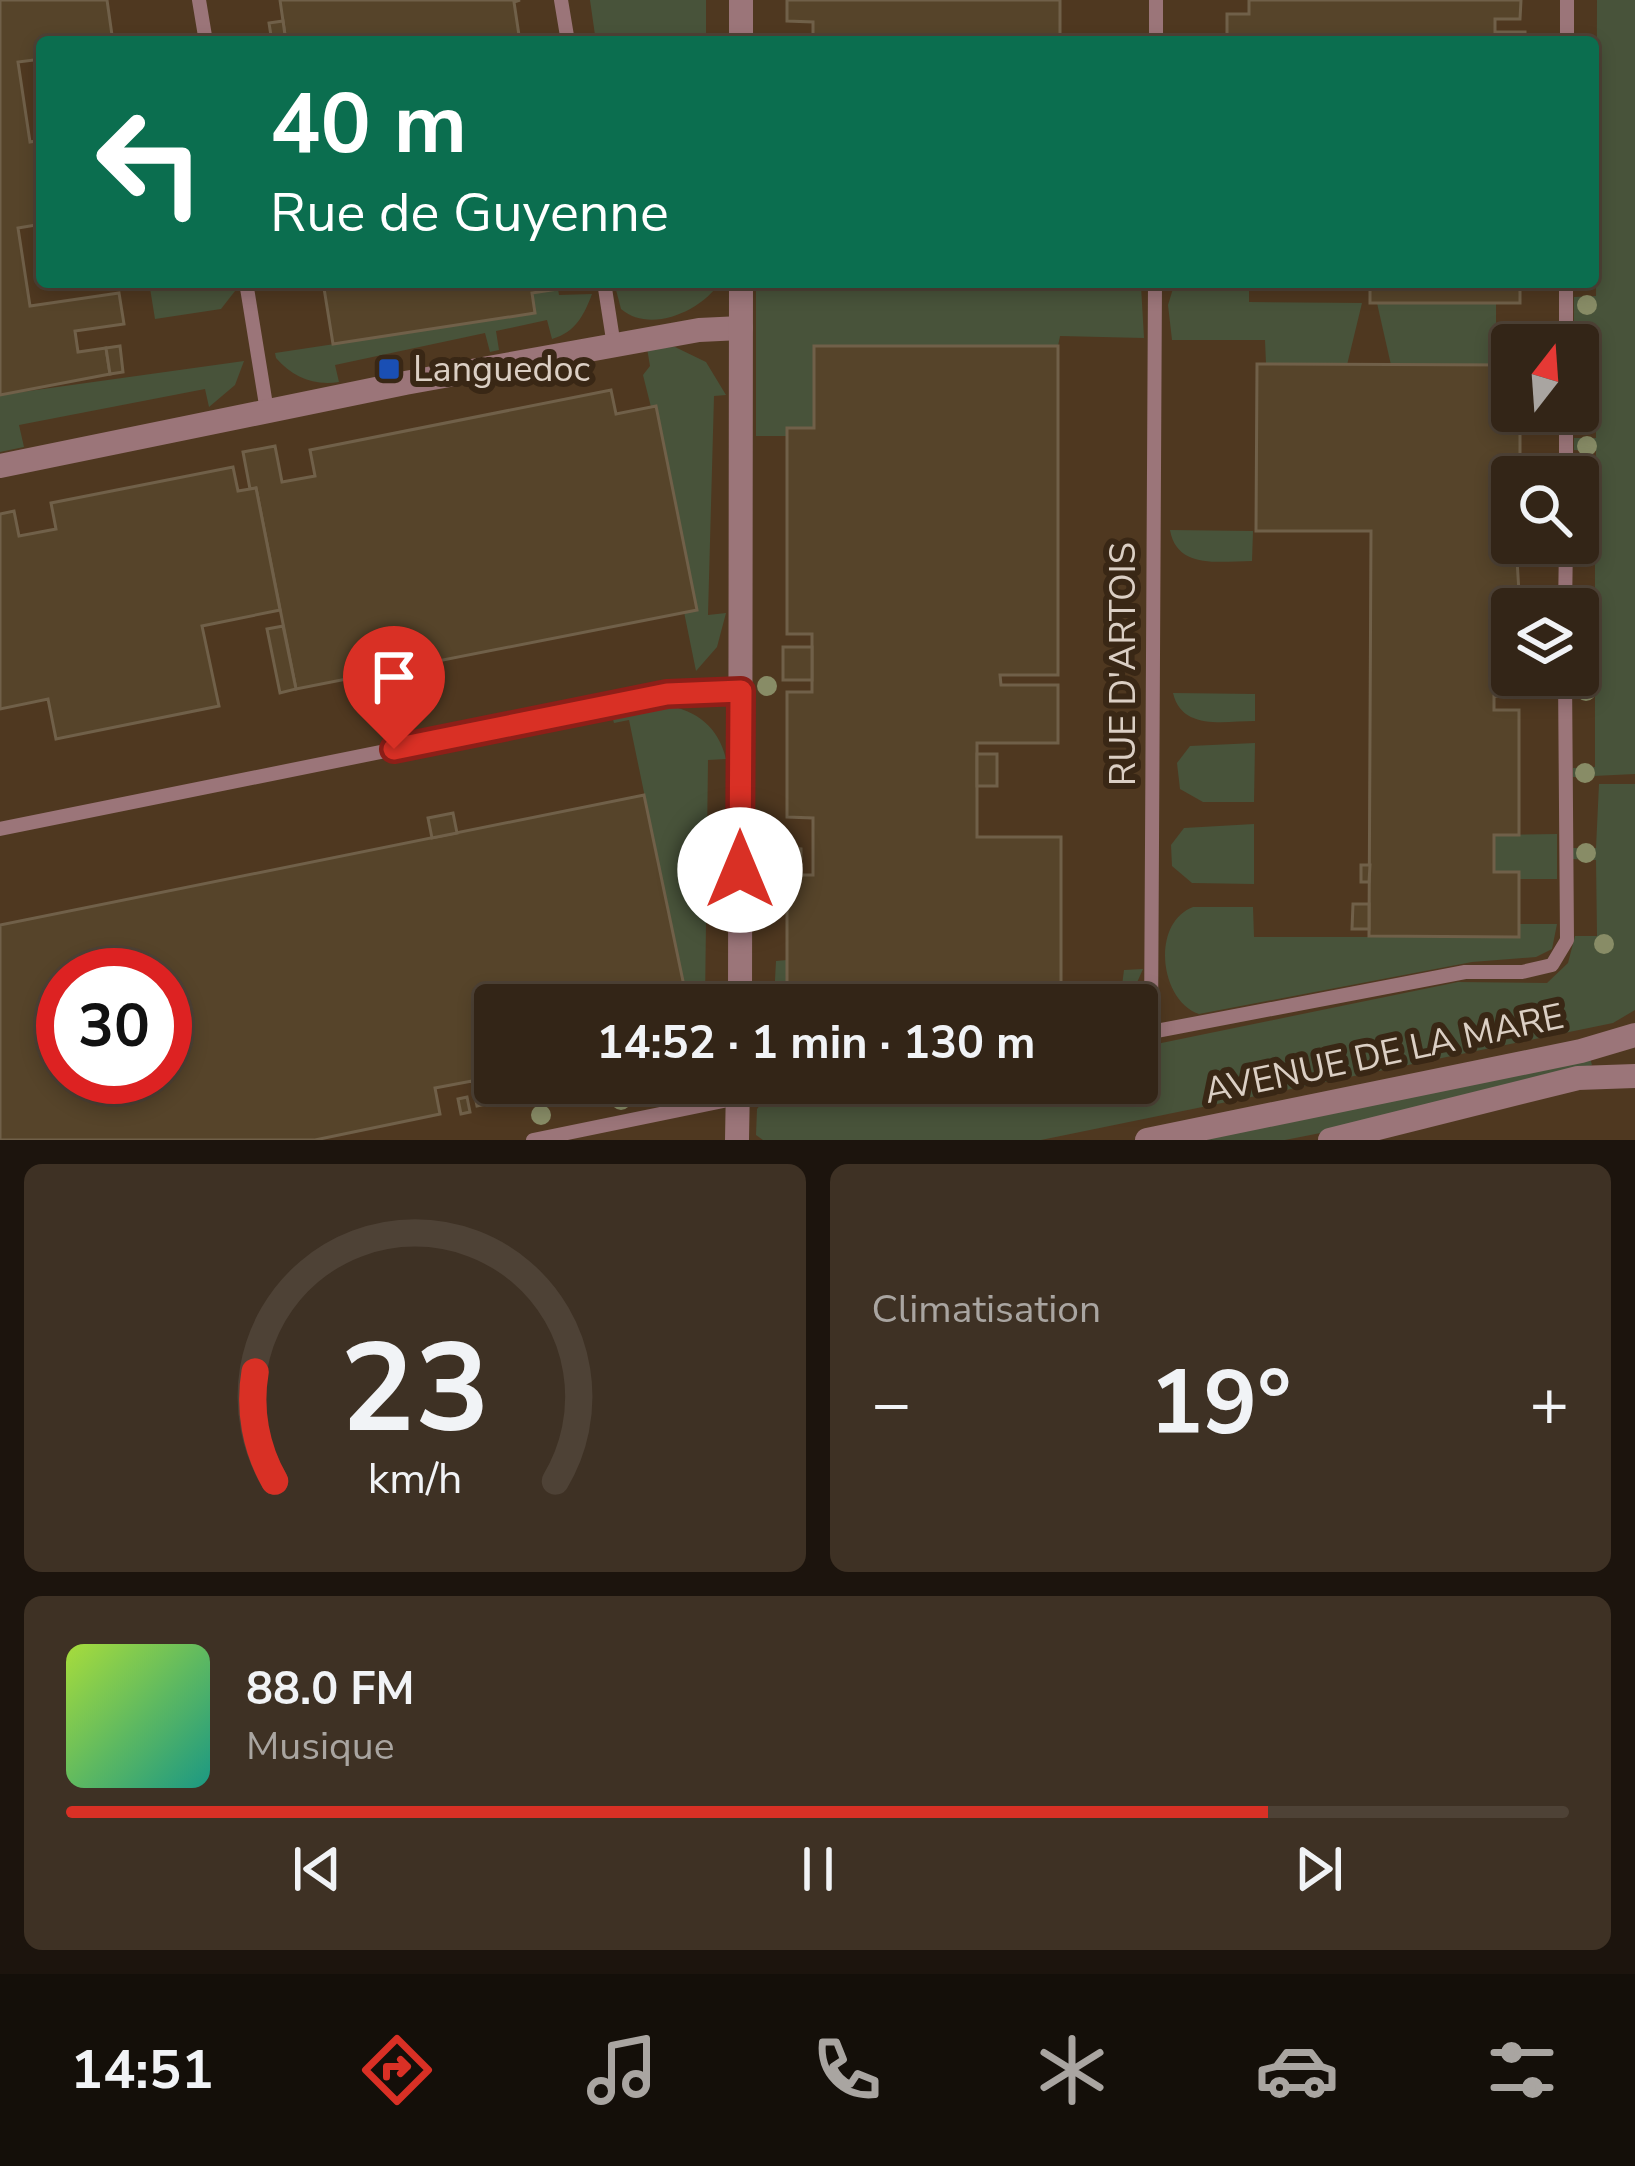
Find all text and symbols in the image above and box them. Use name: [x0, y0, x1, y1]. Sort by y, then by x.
text: 40 m: [270, 67, 467, 182]
icon: left: [72, 84, 228, 240]
text: Rue de Guyenne: [270, 176, 669, 250]
north arrow: [1491, 324, 1599, 432]
map controls: [1491, 324, 1599, 696]
place label: Languedoc: [413, 345, 590, 394]
marker: Languedoc: [376, 356, 402, 382]
button: search: [1491, 456, 1599, 564]
street label: RUE D'ARTOIS: [1099, 542, 1148, 786]
button: layers: [1491, 588, 1599, 696]
pin: [343, 626, 445, 749]
icon: arrive: [361, 644, 427, 710]
position arrow: [677, 807, 803, 933]
speed limit sign: 30: [36, 948, 192, 1104]
street label: AVENUE DE LA MARE: [1200, 992, 1568, 1116]
text: 14:52 · 1 min · 130 m: [596, 1013, 1036, 1074]
text: Climatisation: [872, 1283, 1101, 1336]
text: 23: [340, 1304, 490, 1474]
text: 19°: [1149, 1342, 1291, 1465]
text: −: [872, 1359, 911, 1449]
text: +: [1529, 1359, 1569, 1449]
text: km/h: [367, 1450, 462, 1508]
text: 88.0 FM: [246, 1659, 415, 1720]
text: Musique: [246, 1720, 394, 1773]
icon: previous: [284, 1836, 350, 1902]
icon: pause: [785, 1836, 851, 1902]
icon: next: [1286, 1836, 1352, 1902]
icon: directions: [355, 2028, 439, 2112]
icon: music: [580, 2028, 664, 2112]
icon: phone: [805, 2028, 889, 2112]
icon: climate: [1030, 2028, 1114, 2112]
icon: car: [1255, 2028, 1339, 2112]
icon: filters: [1480, 2028, 1564, 2112]
text: 14:51: [71, 2033, 214, 2107]

